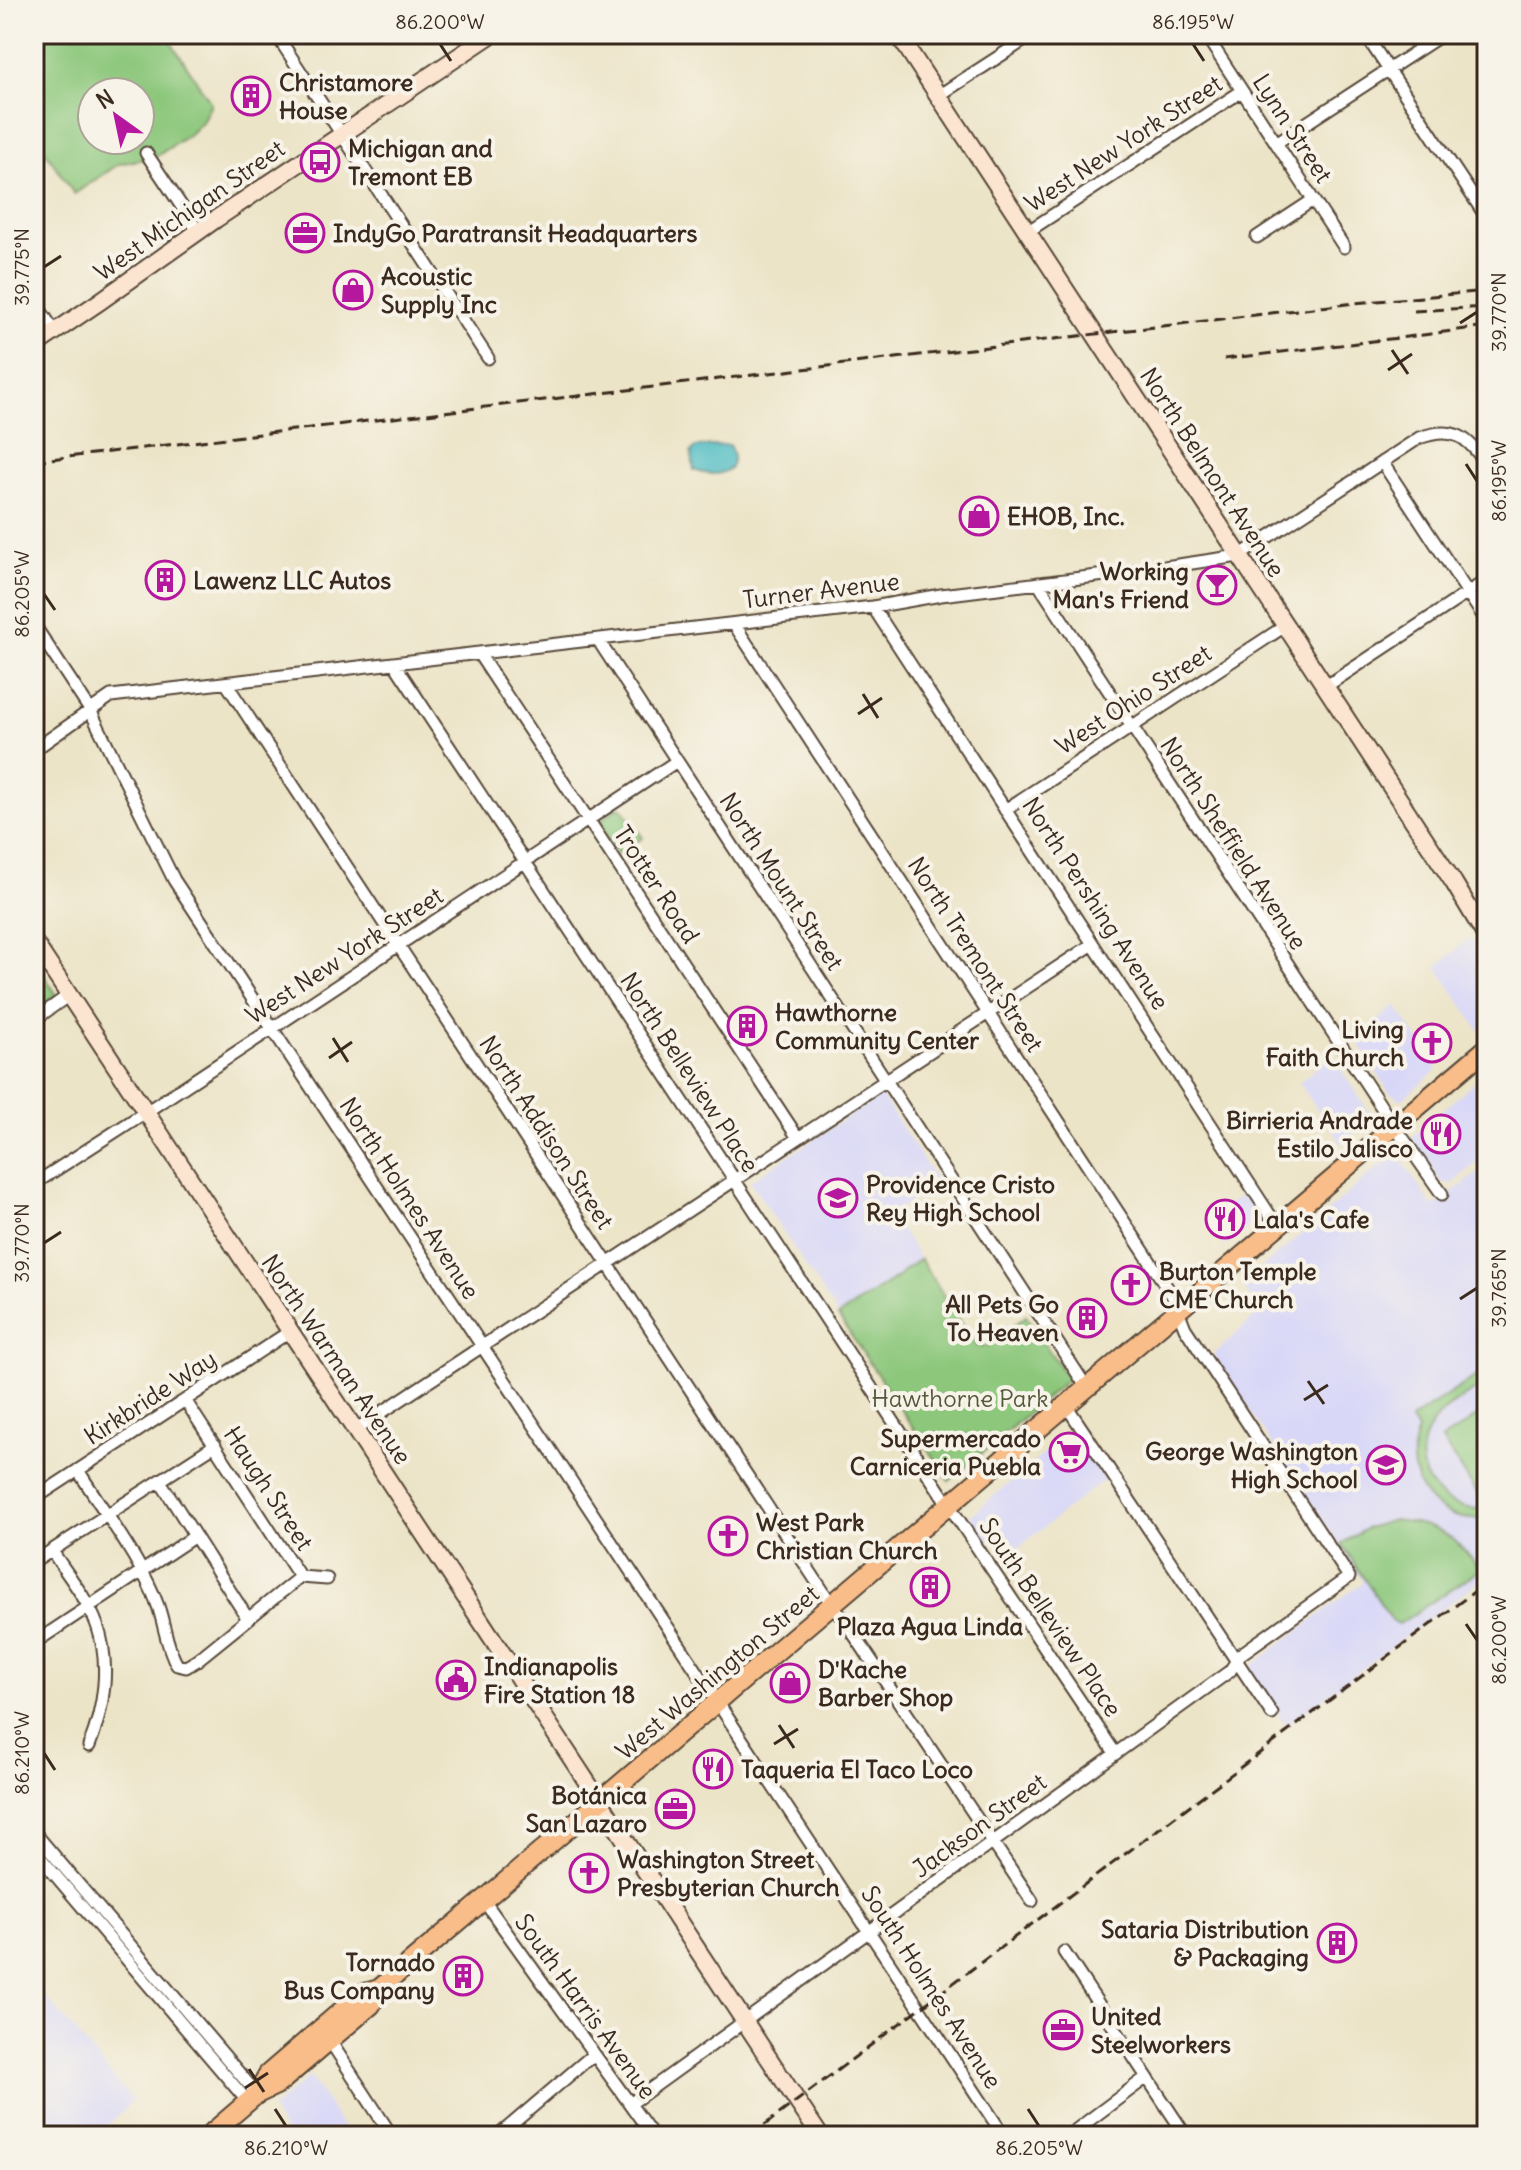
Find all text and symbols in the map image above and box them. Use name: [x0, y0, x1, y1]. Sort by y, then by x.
text: 86.200°W: [395, 9, 485, 34]
text: 86.195°W: [1152, 9, 1234, 34]
place label: Christamore House: [279, 67, 413, 125]
street label: West New York Street: [1019, 68, 1227, 218]
street label: Lynn Street: [1247, 68, 1339, 188]
building icon: Christamore House: [230, 75, 272, 117]
north arrow: [76, 76, 156, 156]
text: N: [91, 83, 119, 115]
street label: West Michigan Street: [88, 133, 290, 287]
place label: Michigan and Tremont EB: [348, 133, 493, 191]
bus stop icon: Michigan and Tremont EB: [299, 141, 341, 183]
office icon: IndyGo Paratransit Headquarters: [284, 212, 326, 254]
place label: IndyGo Paratransit Headquarters: [333, 218, 698, 248]
text: 39.775°N: [9, 228, 34, 306]
place label: Acoustic Supply Inc: [381, 261, 497, 319]
shop icon: Acoustic Supply Inc: [332, 269, 374, 311]
text: 39.770°N: [1486, 272, 1511, 352]
street label: North Belmont Avenue: [1134, 362, 1292, 582]
text: 86.195°W: [1486, 440, 1511, 522]
shop icon: EHOB, Inc.: [958, 495, 1000, 537]
place label: EHOB, Inc.: [1007, 501, 1125, 531]
text: 86.205°W: [9, 550, 34, 638]
place label: Working Man's Friend: [1053, 556, 1189, 614]
building icon: Lawenz LLC Autos: [144, 559, 186, 601]
bar icon: Working Man's Friend: [1196, 564, 1238, 606]
place label: Lawenz LLC Autos: [193, 565, 391, 595]
street label: Turner Avenue: [741, 566, 901, 614]
street label: West Ohio Street: [1050, 638, 1216, 760]
street label: North Sheffield Avenue: [1154, 731, 1314, 955]
street label: North Mount Street: [713, 787, 851, 975]
street label: North Pershing Avenue: [1016, 791, 1176, 1015]
street label: Trotter Road: [608, 819, 706, 949]
street label: North Tremont Street: [902, 851, 1050, 1057]
street label: West New York Street: [240, 880, 448, 1030]
street label: North Belleview Place: [614, 966, 766, 1178]
place label: Hawthorne Community Center: [775, 997, 979, 1055]
building icon: Hawthorne Community Center: [726, 1005, 768, 1047]
place label: Living Faith Church: [1266, 1014, 1404, 1072]
church icon: Living Faith Church: [1411, 1022, 1453, 1064]
street label: North Addison Street: [473, 1030, 621, 1234]
street label: North Holmes Avenue: [334, 1092, 486, 1304]
place label: Birrieria Andrade Estilo Jalisco: [1226, 1105, 1413, 1163]
restaurant icon: Birrieria Andrade Estilo Jalisco: [1420, 1113, 1462, 1155]
place label: Providence Cristo Rey High School: [866, 1169, 1055, 1227]
school or university icon: Providence Cristo Rey High School: [817, 1177, 859, 1219]
restaurant icon: Lala's Cafe: [1204, 1198, 1246, 1240]
text: 39.770°N: [9, 1203, 34, 1283]
place label: Lala's Cafe: [1253, 1204, 1369, 1234]
street label: North Warman Avenue: [256, 1248, 418, 1470]
text: 39.765°N: [1486, 1248, 1511, 1328]
place label: Burton Temple CME Church: [1159, 1256, 1317, 1314]
church icon: Burton Temple CME Church: [1110, 1264, 1152, 1306]
place label: All Pets Go To Heaven: [945, 1289, 1059, 1347]
building icon: All Pets Go To Heaven: [1066, 1297, 1108, 1339]
street label: Kirkbride Way: [78, 1343, 222, 1451]
park label: Hawthorne Park: [871, 1383, 1049, 1413]
street label: Haugh Street: [218, 1420, 320, 1556]
place label: Supermercado Carniceria Puebla: [850, 1423, 1041, 1481]
supermarket icon: Supermercado Carniceria Puebla: [1048, 1431, 1090, 1473]
place label: George Washington High School: [1145, 1436, 1358, 1494]
school or university icon: George Washington High School: [1365, 1444, 1407, 1486]
place label: West Park Christian Church: [756, 1507, 938, 1565]
street label: South Belleview Place: [973, 1512, 1129, 1722]
church icon: West Park Christian Church: [707, 1515, 749, 1557]
building icon: Plaza Agua Linda: [909, 1566, 951, 1608]
street label: West Washington Street: [609, 1578, 825, 1766]
text: 86.200°W: [1486, 1595, 1511, 1685]
place label: Plaza Agua Linda: [837, 1611, 1024, 1641]
place label: Indianapolis Fire Station 18: [484, 1651, 635, 1709]
place label: D'Kache Barber Shop: [818, 1654, 953, 1712]
public building icon: Indianapolis Fire Station 18: [435, 1659, 477, 1701]
shop icon: D'Kache Barber Shop: [769, 1662, 811, 1704]
text: 86.210°W: [9, 1711, 34, 1795]
restaurant icon: Taqueria El Taco Loco: [692, 1748, 734, 1790]
place label: Taqueria El Taco Loco: [741, 1754, 973, 1784]
street label: Jackson Street: [906, 1766, 1052, 1884]
place label: Botánica San Lazaro: [526, 1780, 647, 1838]
office icon: Botánica San Lazaro: [654, 1788, 696, 1830]
place label: Washington Street Presbyterian Church: [617, 1844, 840, 1902]
church icon: Washington Street Presbyterian Church: [568, 1852, 610, 1894]
street label: South Holmes Avenue: [855, 1880, 1009, 2094]
street label: South Harris Avenue: [509, 1908, 663, 2104]
place label: Sataria Distribution & Packaging: [1101, 1914, 1309, 1972]
building icon: Sataria Distribution & Packaging: [1316, 1922, 1358, 1964]
place label: Tornado Bus Company: [284, 1947, 435, 2005]
building icon: Tornado Bus Company: [442, 1955, 484, 1997]
place label: United Steelworkers: [1091, 2001, 1231, 2059]
office icon: United Steelworkers: [1042, 2009, 1084, 2051]
text: 86.210°W: [244, 2135, 328, 2160]
text: 86.205°W: [995, 2135, 1083, 2160]

